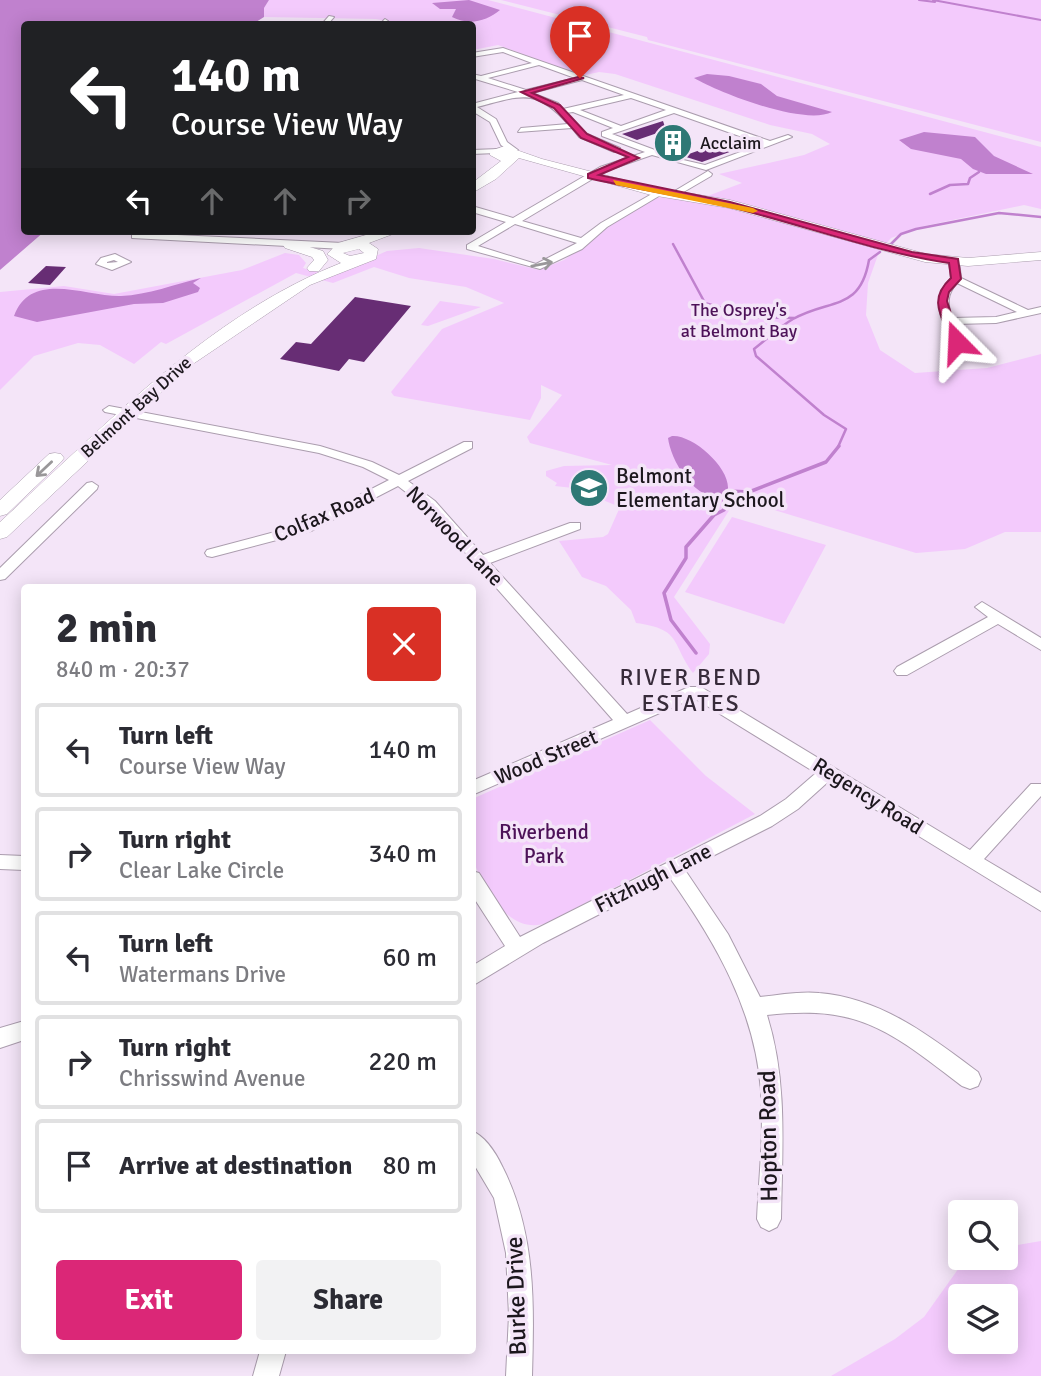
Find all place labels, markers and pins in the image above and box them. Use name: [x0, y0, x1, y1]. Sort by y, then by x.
pin: [550, 6, 610, 78]
building icon: Acclaim: [652, 122, 694, 164]
place label: Acclaim: [700, 132, 761, 154]
place label: Belmont Elementary School: [616, 463, 785, 513]
school or university icon: Belmont Elementary School: [568, 467, 610, 509]

